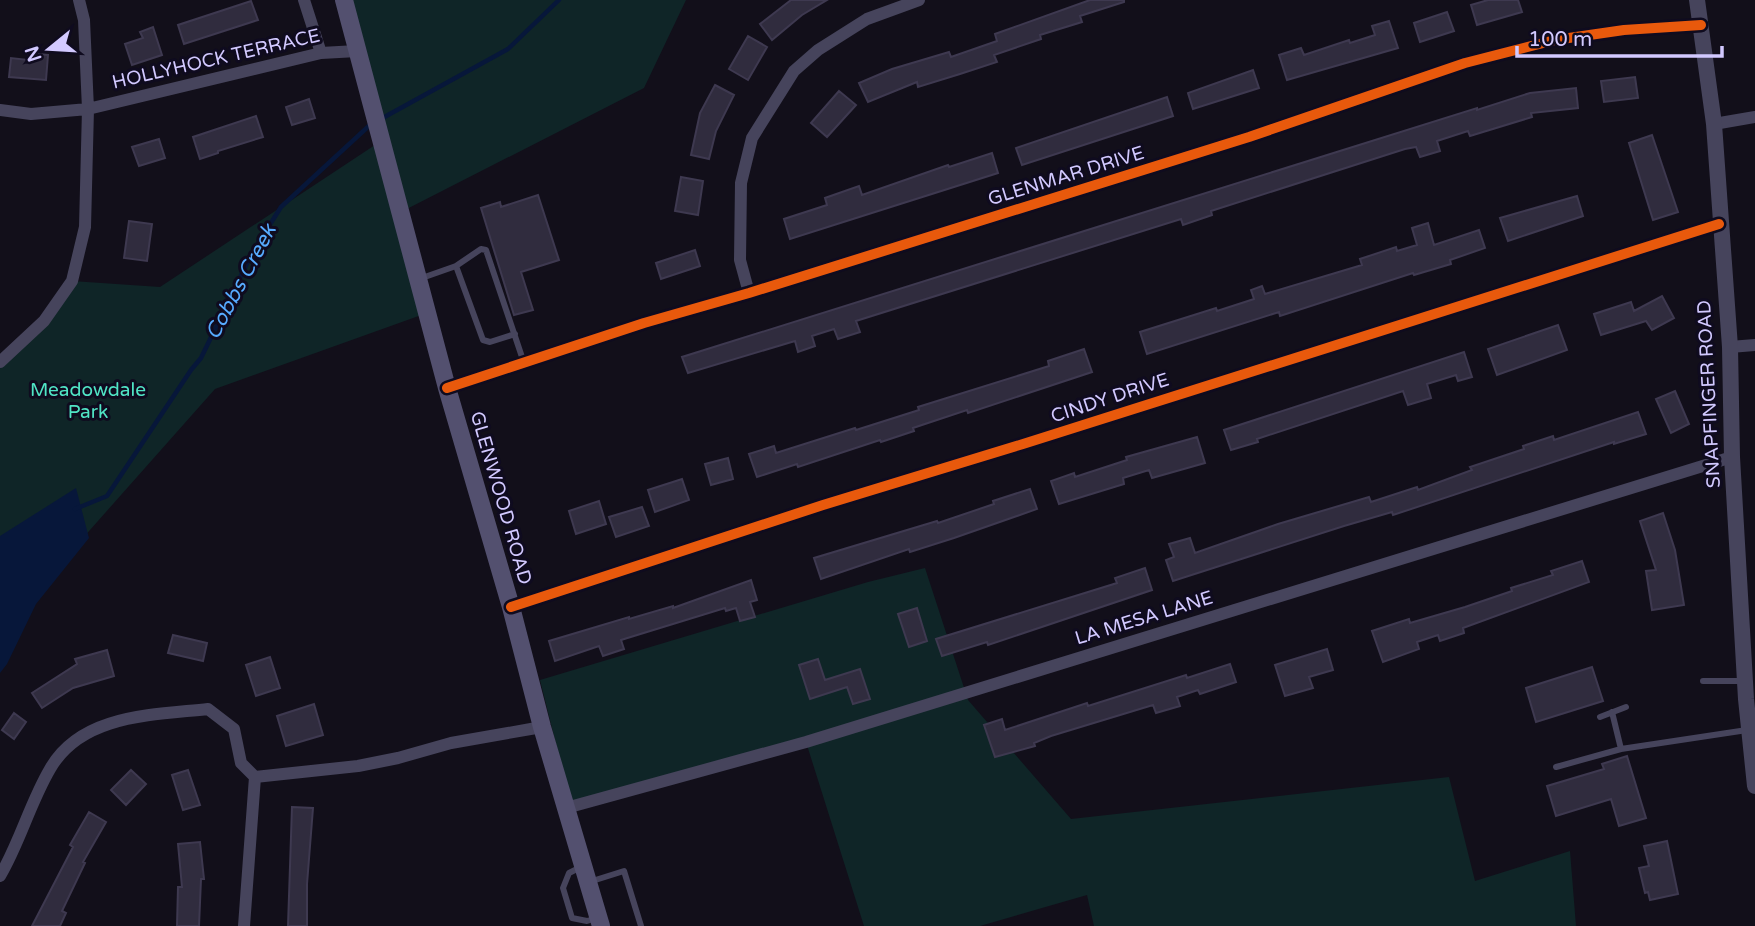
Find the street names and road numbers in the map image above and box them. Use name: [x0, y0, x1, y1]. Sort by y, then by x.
street label: HOLLYHOCK TERRACE: [110, 24, 322, 94]
street label: GLENMAR DRIVE: [985, 142, 1147, 210]
street label: SNAPFINGER ROAD: [1693, 299, 1725, 489]
street label: CINDY DRIVE: [1048, 369, 1172, 427]
street label: GLENWOOD ROAD: [466, 409, 536, 587]
street label: LA MESA LANE: [1072, 587, 1216, 649]

